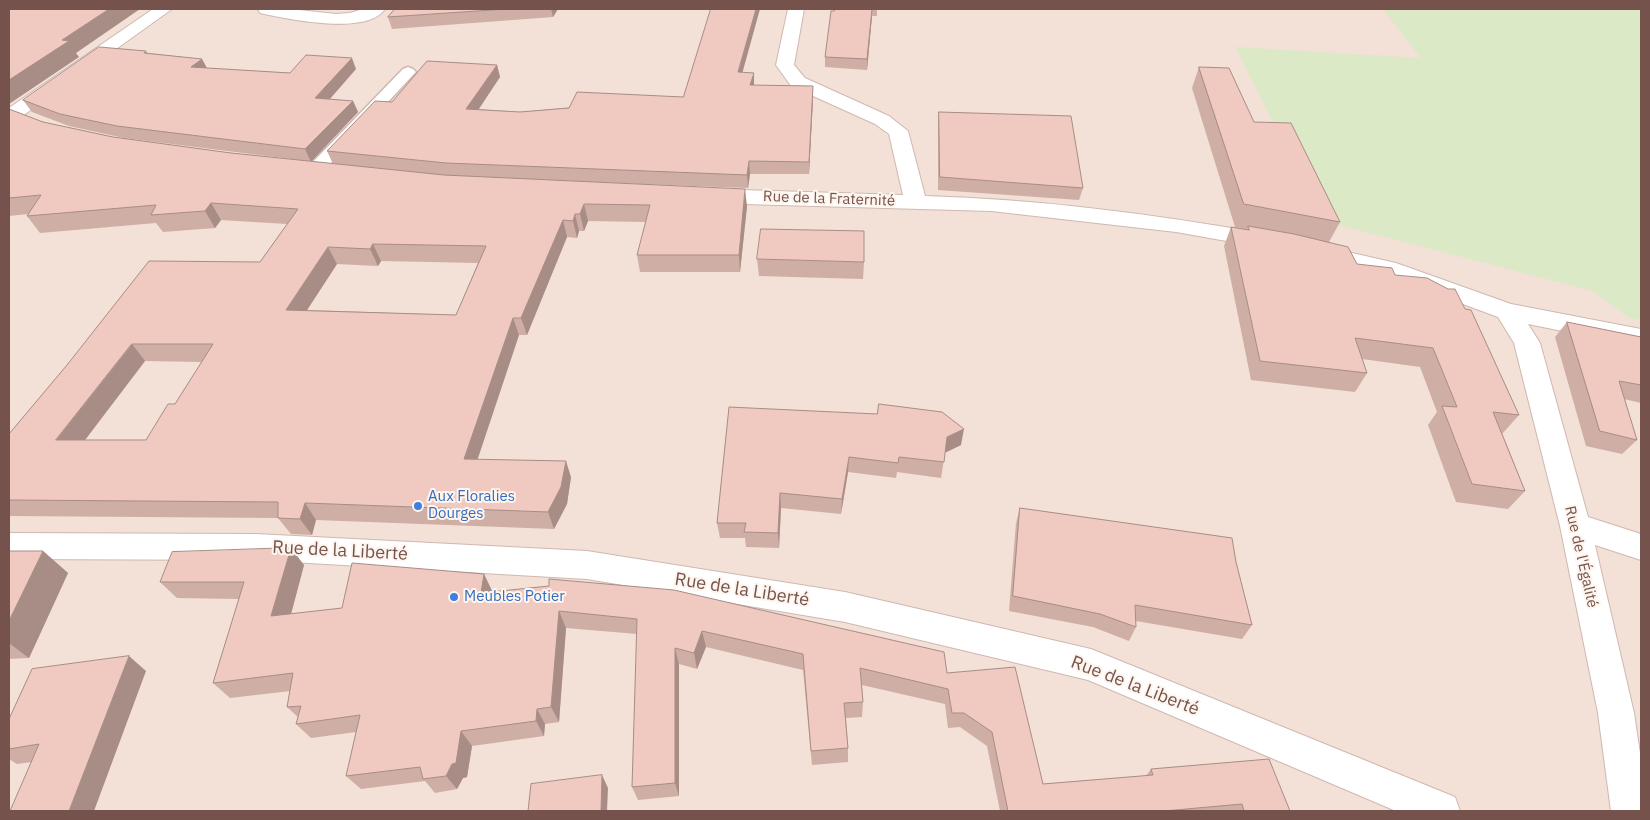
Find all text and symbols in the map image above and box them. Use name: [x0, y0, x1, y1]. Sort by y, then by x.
street label: Rue de la Fraternité: [763, 188, 895, 210]
place label: Aux Floralies Dourges: [428, 488, 515, 523]
marker: Aux Floralies Dourges: [412, 500, 424, 512]
street label: Rue de l'Égalité: [1561, 504, 1601, 610]
street label: Rue de la Liberté: [272, 537, 408, 565]
street label: Rue de la Liberté: [673, 569, 811, 611]
place label: Meubles Potier: [464, 588, 565, 606]
marker: Meubles Potier: [448, 591, 460, 603]
street label: Rue de la Liberté: [1068, 652, 1202, 720]

